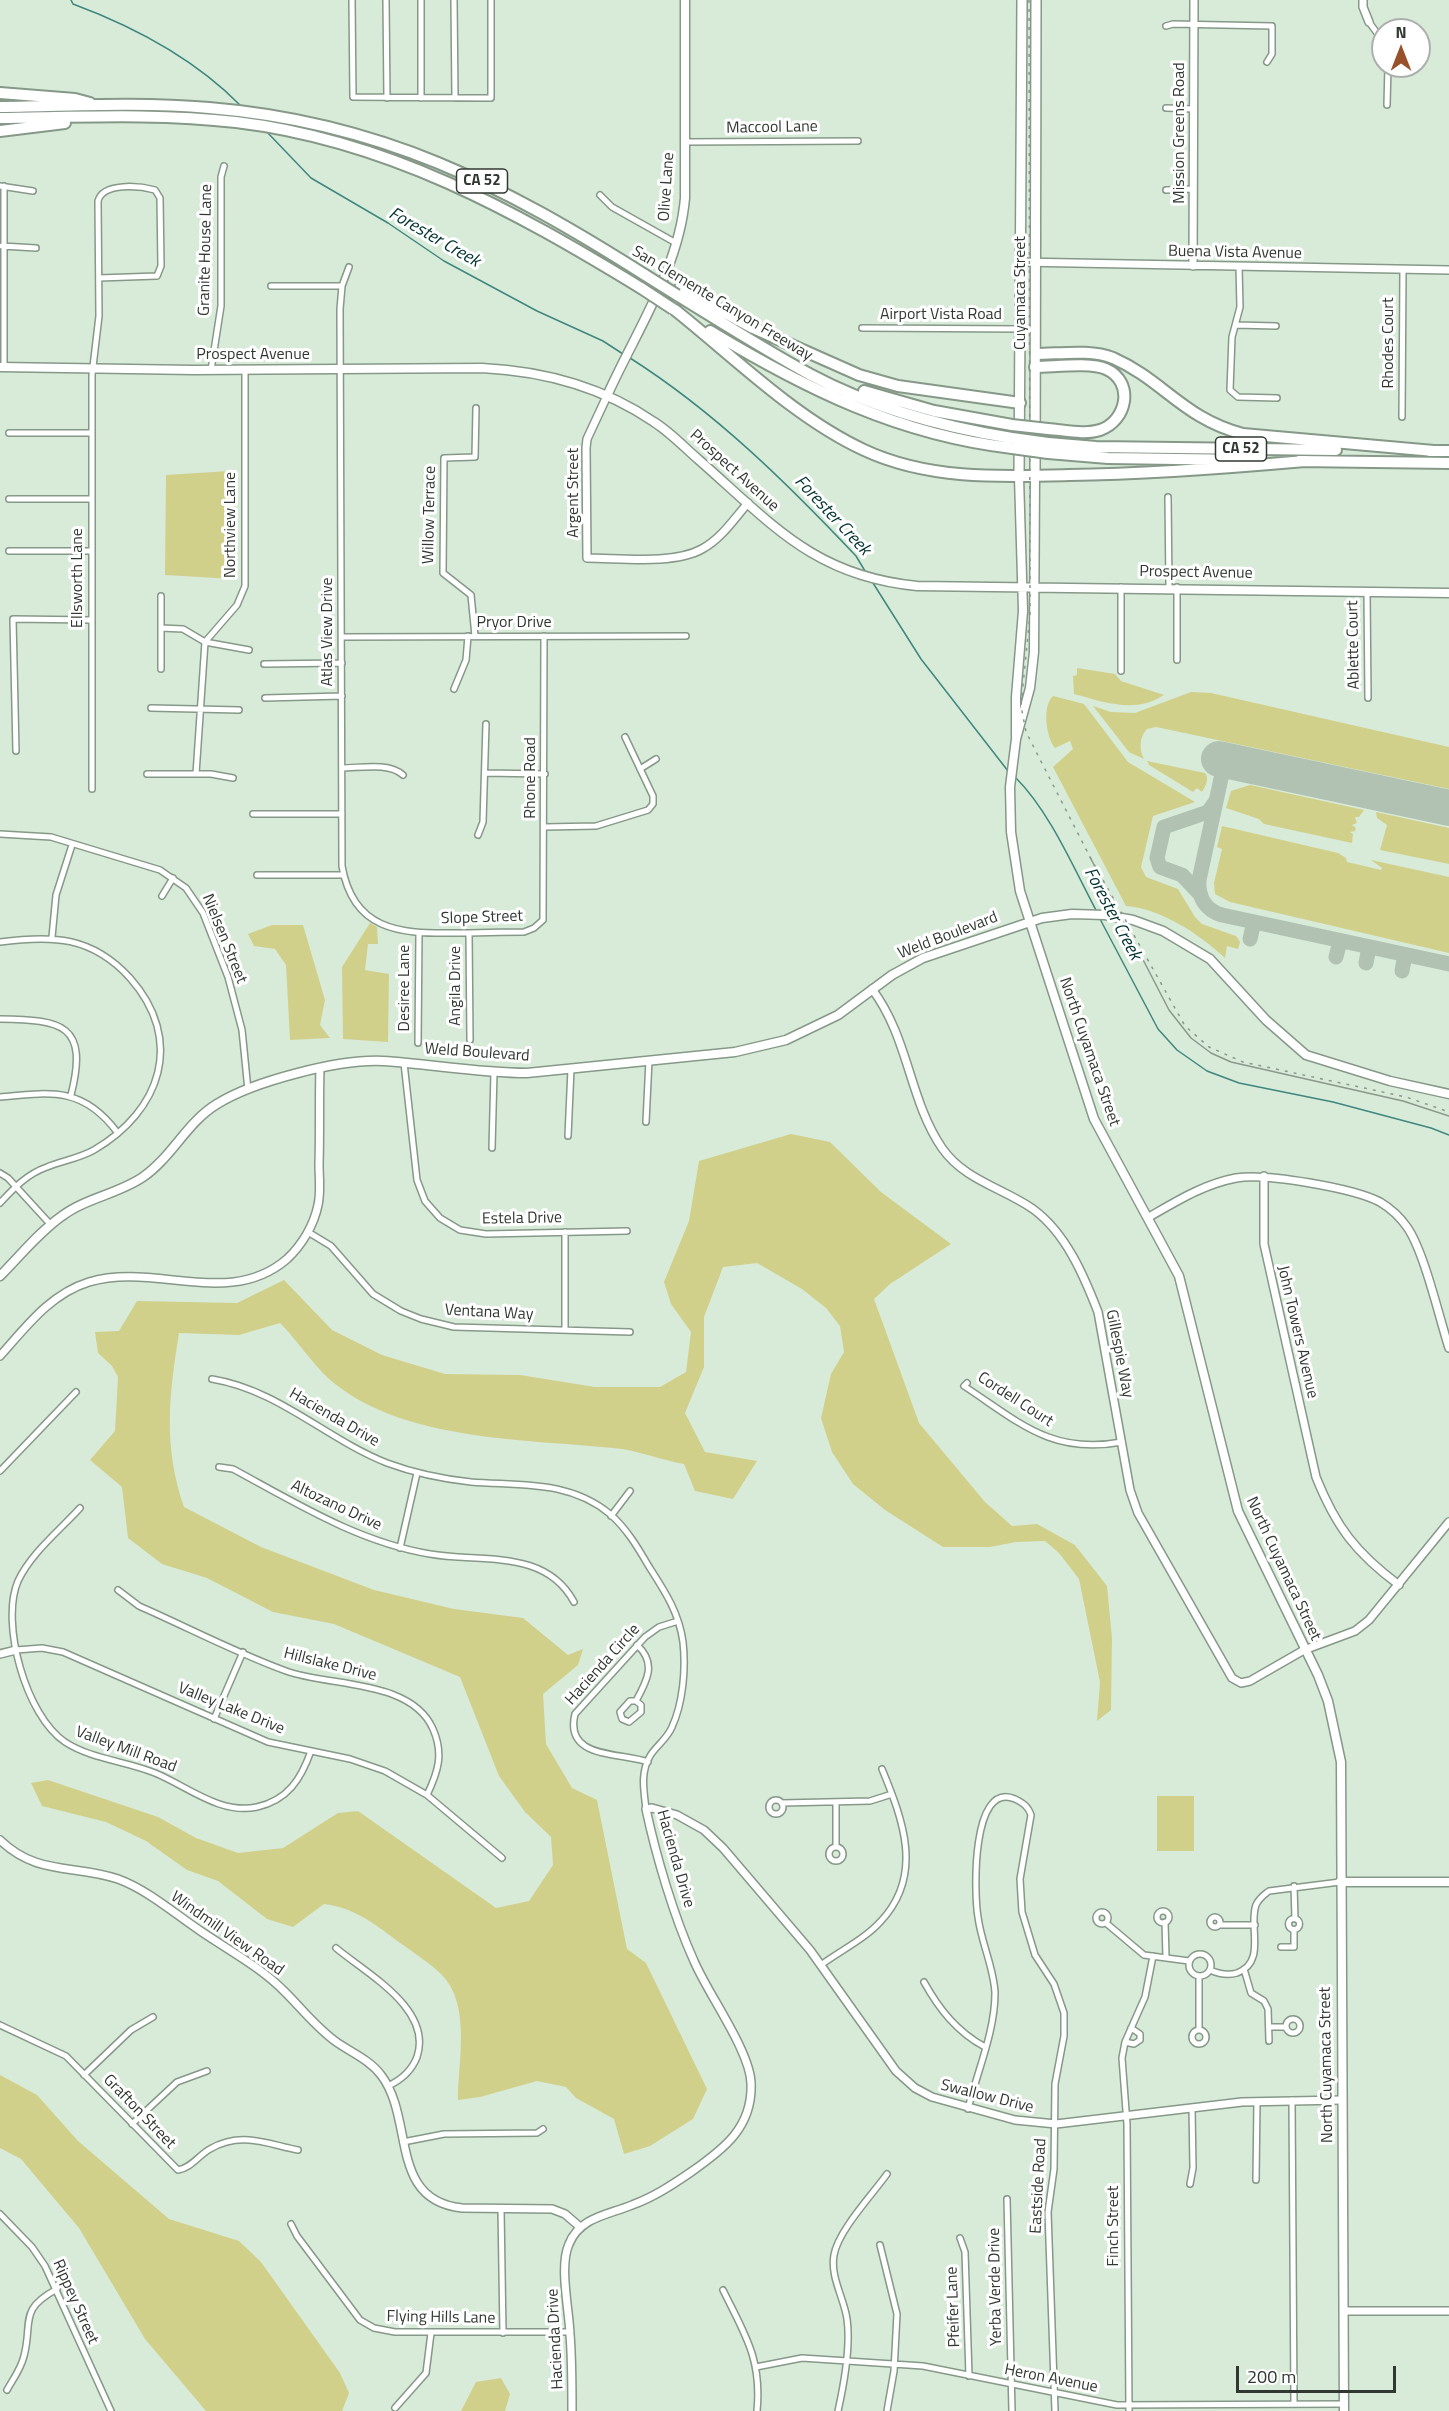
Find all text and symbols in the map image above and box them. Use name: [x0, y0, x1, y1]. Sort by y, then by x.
north arrow: [1371, 18, 1431, 78]
text: N: [1395, 20, 1407, 44]
street label: Mission Greens Road: [1170, 62, 1190, 204]
street label: Maccool Lane: [726, 118, 818, 138]
street label: Olive Lane: [655, 152, 679, 222]
road number: CA 52: [456, 169, 508, 193]
street label: Granite House Lane: [195, 184, 217, 316]
water label: Forester Creek: [385, 203, 483, 273]
street label: Cuyamaca Street: [1011, 236, 1031, 350]
street label: San Clemente Canyon Freeway: [628, 242, 816, 366]
street label: Buena Vista Avenue: [1168, 242, 1302, 264]
street label: Rhodes Court: [1379, 297, 1399, 389]
street label: Airport Vista Road: [880, 305, 1002, 325]
street label: Prospect Avenue: [196, 345, 310, 365]
street label: Prospect Avenue: [685, 426, 783, 516]
road number: CA 52: [1216, 437, 1266, 461]
street label: Argent Street: [564, 448, 584, 538]
street label: Willow Terrace: [420, 466, 440, 564]
water label: Forester Creek: [789, 471, 875, 561]
street label: Northview Lane: [221, 472, 241, 578]
street label: Ellsworth Lane: [68, 528, 88, 628]
street label: Prospect Avenue: [1139, 562, 1253, 584]
street label: Atlas View Drive: [318, 577, 338, 687]
street label: Ablette Court: [1344, 600, 1364, 690]
street label: Pryor Drive: [476, 613, 552, 633]
street label: Rhone Road: [521, 737, 541, 819]
water label: Forester Creek: [1079, 864, 1145, 964]
street label: Nielsen Street: [197, 891, 251, 987]
street label: Slope Street: [441, 907, 523, 929]
street label: Weld Boulevard: [895, 908, 1001, 964]
street label: Desiree Lane: [395, 945, 415, 1031]
street label: Angila Drive: [446, 946, 466, 1026]
street label: North Cuyamaca Street: [1054, 975, 1124, 1129]
street label: Weld Boulevard: [424, 1040, 530, 1066]
street label: Estela Drive: [482, 1209, 562, 1229]
street label: John Towers Avenue: [1272, 1264, 1322, 1400]
street label: Ventana Way: [444, 1301, 534, 1325]
street label: Gillespie Way: [1101, 1308, 1137, 1400]
street label: Cordell Court: [974, 1368, 1056, 1432]
street label: Hacienda Drive: [285, 1384, 383, 1452]
street label: Altozano Drive: [287, 1477, 385, 1535]
street label: North Cuyamaca Street: [1241, 1494, 1325, 1644]
street label: Hacienda Circle: [562, 1621, 644, 1709]
street label: Hillslake Drive: [282, 1644, 378, 1686]
street label: Valley Lake Drive: [175, 1679, 287, 1739]
street label: Valley Mill Road: [73, 1723, 179, 1777]
street label: Hacienda Drive: [652, 1808, 698, 1910]
street label: Windmill View Road: [167, 1888, 287, 1980]
street label: North Cuyamaca Street: [1316, 1987, 1338, 2143]
street label: Grafton Street: [99, 2071, 179, 2153]
street label: Swallow Drive: [939, 2076, 1035, 2118]
street label: Eastside Road: [1027, 2138, 1051, 2234]
street label: Finch Street: [1104, 2186, 1124, 2266]
street label: Yerba Verde Drive: [985, 2228, 1007, 2346]
street label: Rippey Street: [48, 2257, 102, 2347]
street label: Pfeifer Lane: [943, 2266, 965, 2348]
street label: Hacienda Drive: [544, 2288, 568, 2390]
street label: Flying Hills Lane: [386, 2307, 496, 2329]
scale bar: [1239, 2354, 1400, 2392]
street label: Heron Avenue: [1003, 2361, 1099, 2397]
text: 200 m: [1247, 2363, 1296, 2390]

